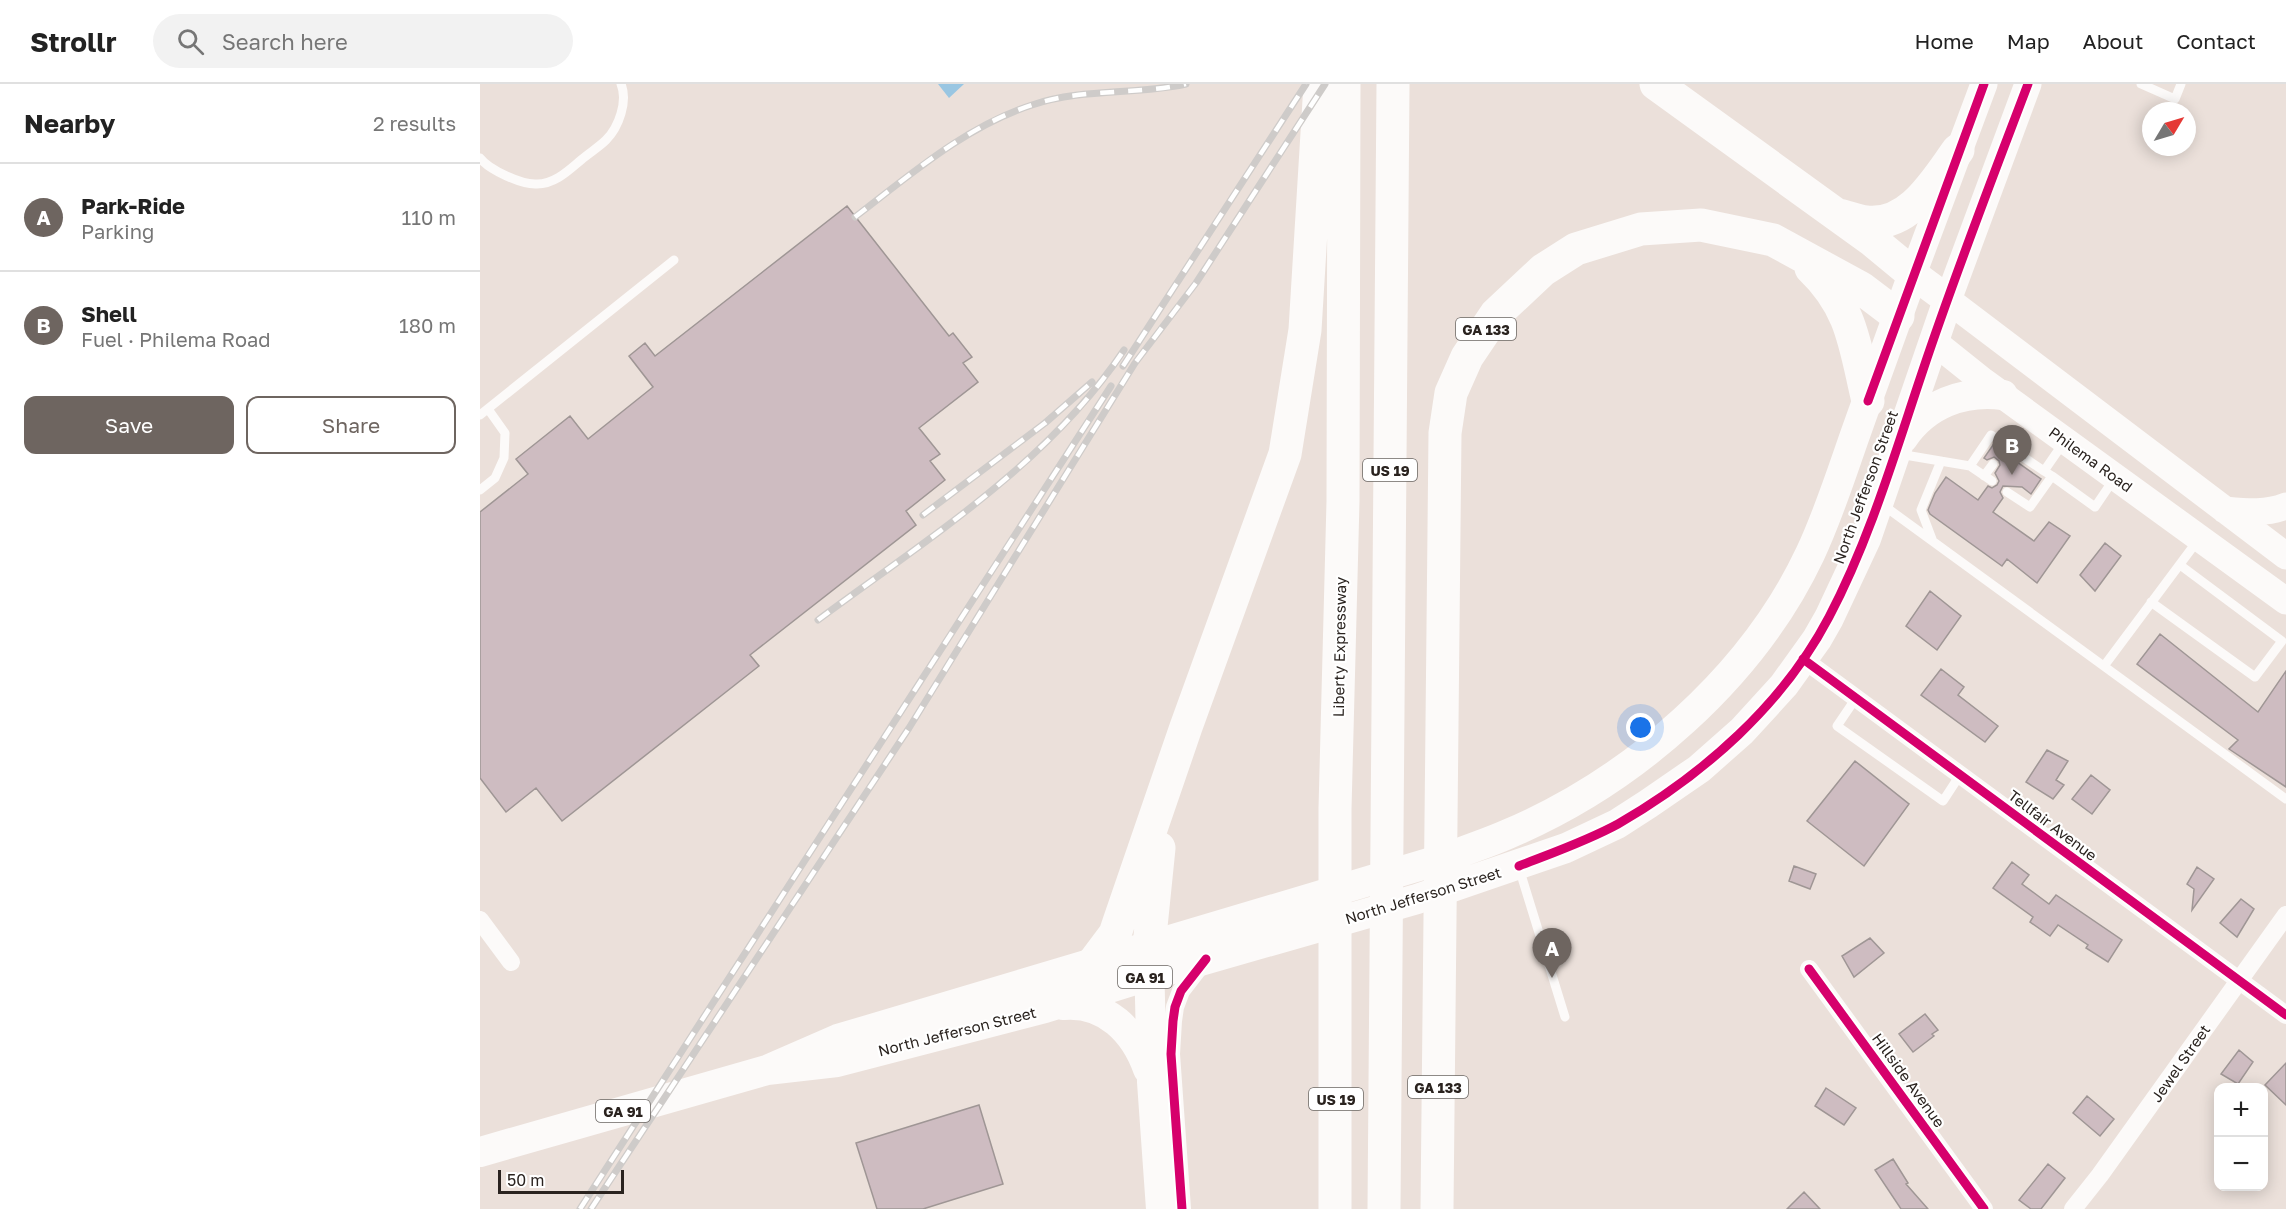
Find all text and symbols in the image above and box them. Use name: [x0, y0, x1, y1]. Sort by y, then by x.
search box: [153, 14, 573, 68]
text: Strollr: [30, 25, 117, 58]
icon: search: [174, 25, 207, 58]
text: Search here: [222, 28, 348, 55]
text: Home: [1914, 28, 1974, 54]
text: Map: [2007, 28, 2050, 54]
text: About: [2083, 28, 2143, 54]
text: Contact: [2176, 28, 2256, 54]
north arrow: [2142, 102, 2196, 156]
text: Nearby: [24, 108, 115, 139]
text: 2 results: [373, 111, 456, 135]
text: Park-Ride: [81, 192, 185, 219]
text: A: [36, 205, 51, 229]
text: 110 m: [402, 205, 456, 229]
text: Parking: [81, 219, 154, 243]
text: Shell: [81, 300, 137, 327]
text: B: [36, 313, 51, 337]
text: 180 m: [399, 313, 456, 337]
road number: GA 133: [1456, 318, 1516, 340]
text: Fuel · Philema Road: [81, 327, 271, 351]
button: Save: [24, 396, 234, 454]
button: Share: [246, 396, 456, 454]
street label: North Jefferson Street: [1829, 408, 1901, 566]
street label: Philema Road: [2046, 423, 2136, 495]
pin: B: [1992, 426, 2032, 475]
road number: US 19: [1363, 459, 1417, 481]
street label: Liberty Expressway: [1329, 576, 1349, 717]
your location: [1626, 713, 1655, 742]
street label: Tellfair Avenue: [2005, 786, 2101, 864]
street label: North Jefferson Street: [1343, 863, 1503, 927]
pin: A: [1532, 928, 1572, 978]
road number: GA 91: [1118, 966, 1172, 988]
street label: North Jefferson Street: [876, 1003, 1038, 1059]
street label: Jewel Street: [2147, 1021, 2213, 1105]
street label: Hillside Avenue: [1869, 1030, 1949, 1131]
road number: GA 133: [1408, 1076, 1468, 1098]
map controls: [2214, 1083, 2268, 1191]
button: +: [2214, 1083, 2268, 1137]
road number: US 19: [1309, 1088, 1363, 1110]
road number: GA 91: [596, 1100, 650, 1122]
button: −: [2214, 1137, 2268, 1191]
scale bar: [498, 1167, 624, 1194]
text: 50 m: [507, 1170, 544, 1190]

